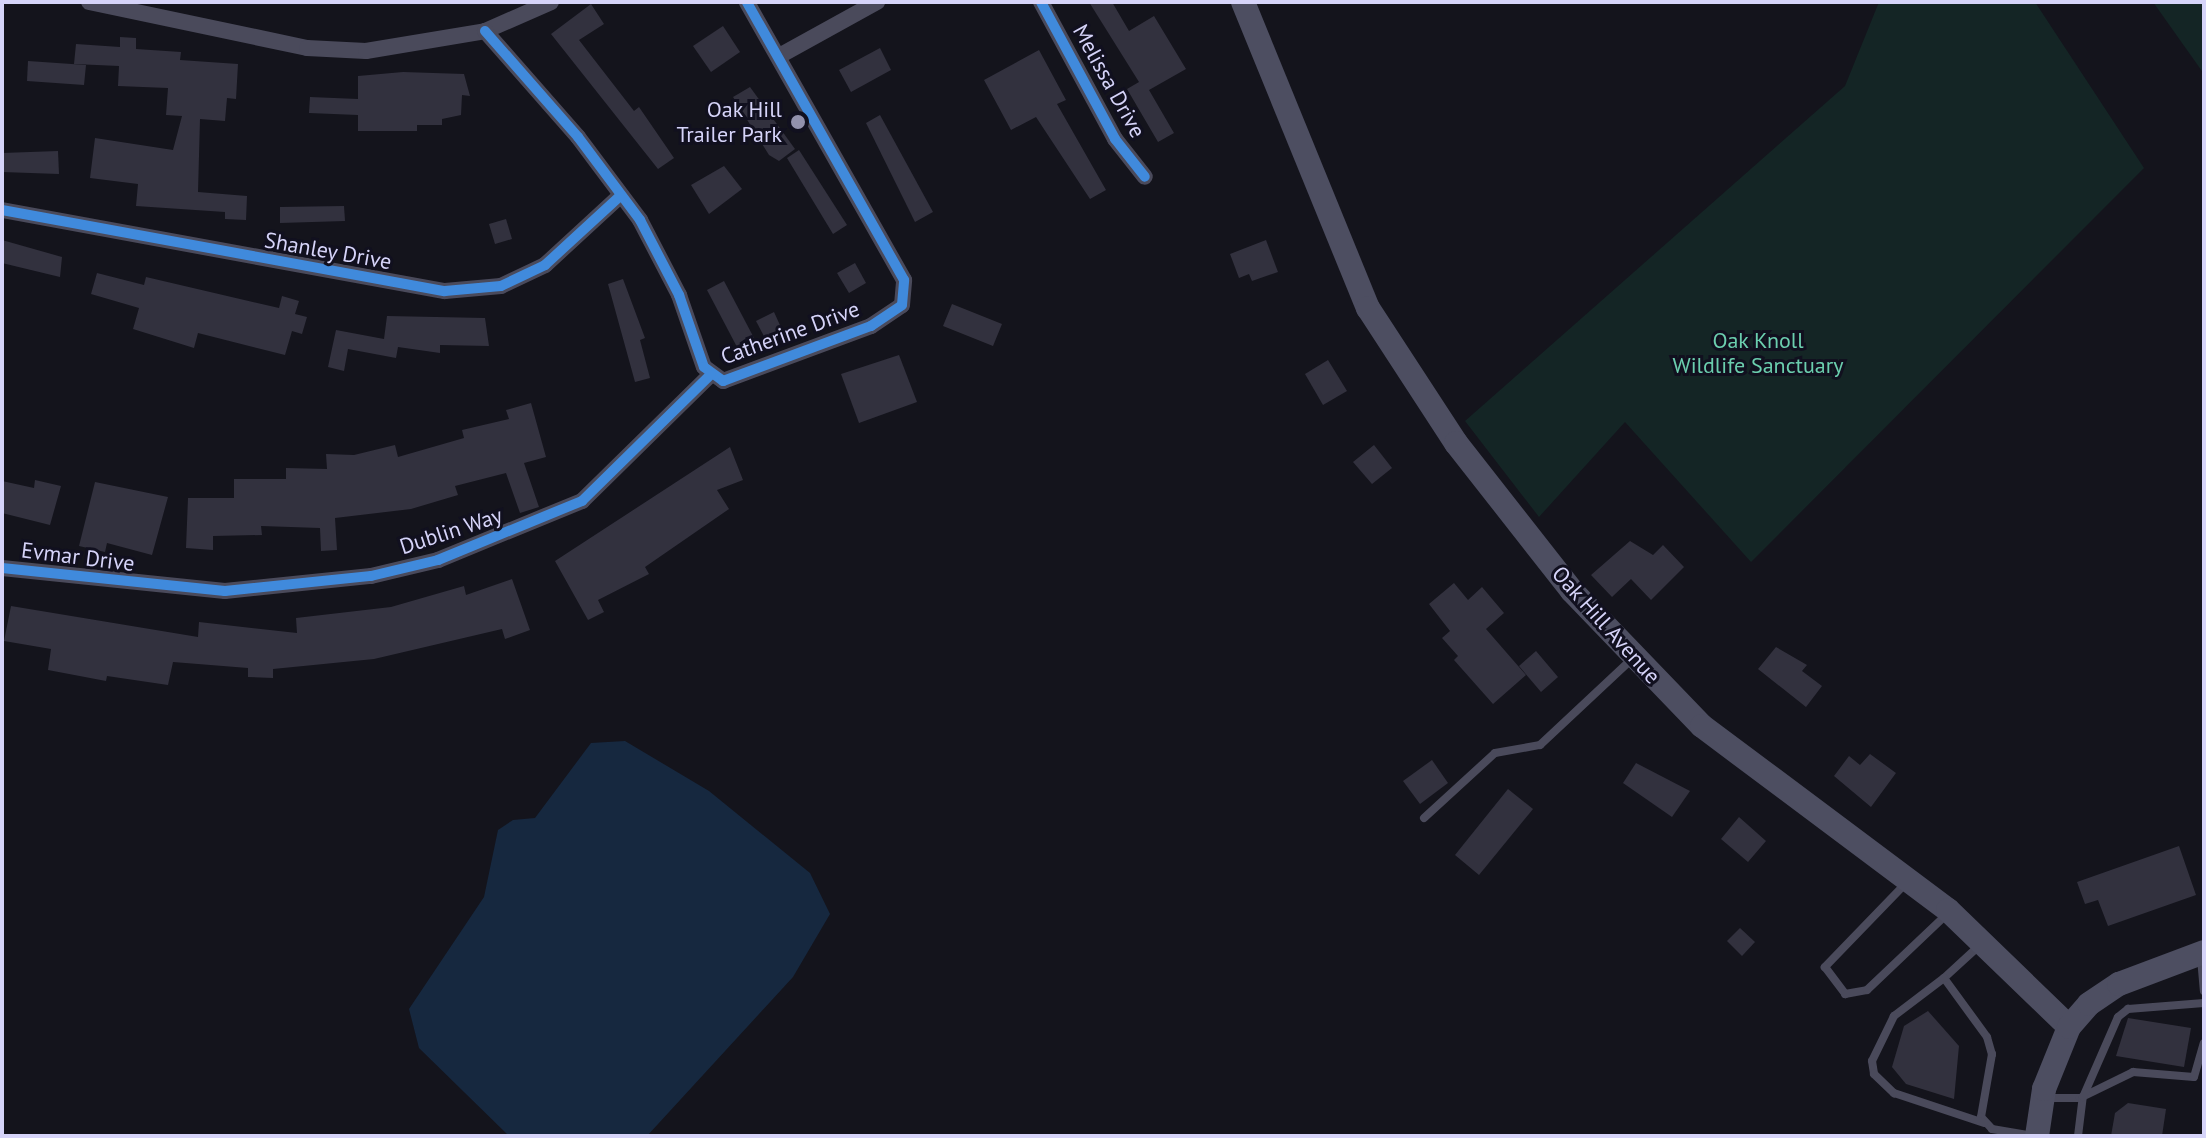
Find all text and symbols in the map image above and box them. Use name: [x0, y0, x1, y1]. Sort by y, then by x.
street label: Melissa Drive: [1067, 20, 1151, 142]
place label: Oak Hill Trailer Park: [676, 96, 782, 148]
marker: Oak Hill Trailer Park: [789, 113, 807, 131]
street label: Shanley Drive: [262, 227, 394, 275]
street label: Catherine Drive: [717, 296, 863, 370]
park label: Oak Knoll Wildlife Sanctuary: [1672, 327, 1844, 378]
street label: Dublin Way: [396, 502, 506, 560]
street label: Evmar Drive: [20, 537, 136, 577]
street label: Oak Hill Avenue: [1546, 560, 1666, 690]

